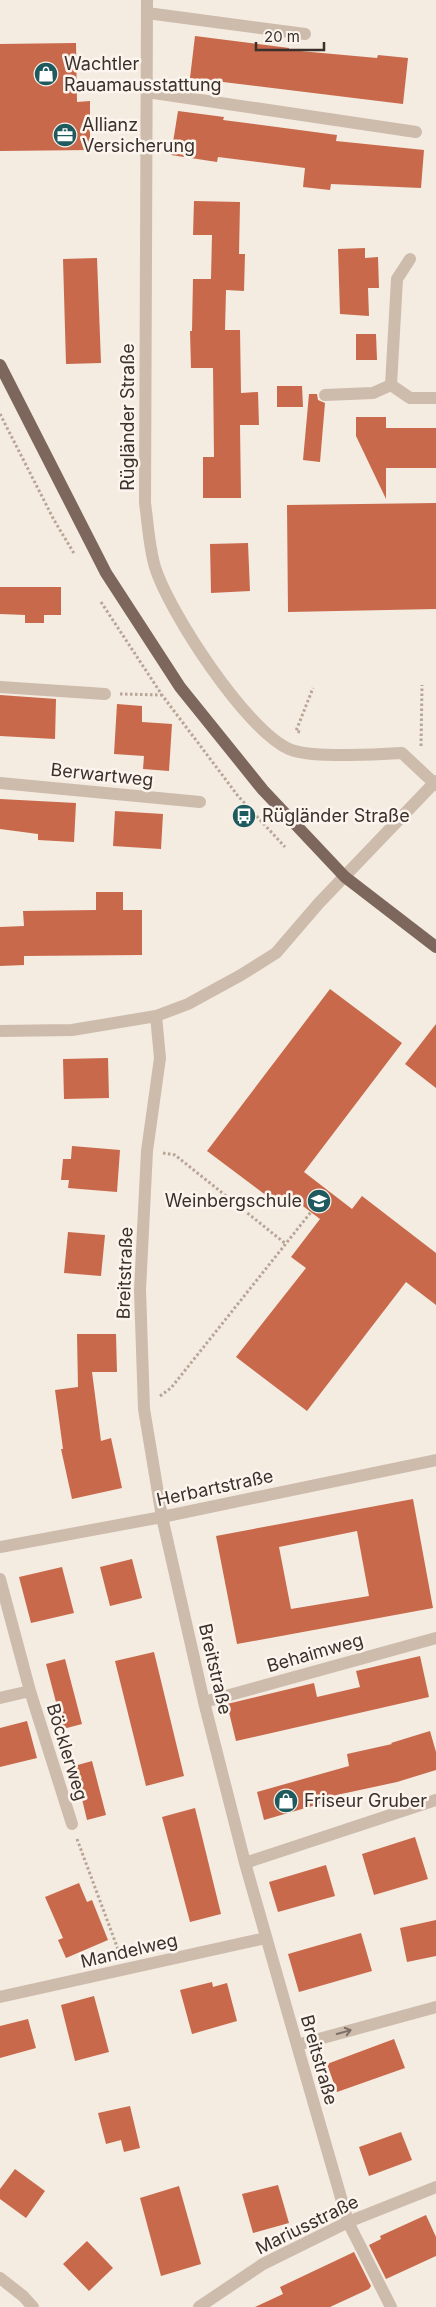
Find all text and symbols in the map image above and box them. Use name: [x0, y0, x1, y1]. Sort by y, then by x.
scale bar: [256, 20, 324, 52]
text: 20 m: [264, 27, 300, 46]
place label: Wachtler Rauamausstattung: [64, 53, 222, 95]
shop icon: Wachtler Rauamausstattung: [33, 61, 59, 87]
place label: Allianz Versicherung: [82, 114, 195, 156]
office icon: Allianz Versicherung: [52, 122, 78, 148]
street label: Rügländer Straße: [117, 343, 138, 491]
street label: Berwartweg: [50, 759, 154, 790]
bus stop icon: Rügländer Straße: [231, 803, 257, 829]
place label: Rügländer Straße: [262, 805, 410, 826]
school or university icon: Weinbergschule: [306, 1188, 332, 1214]
place label: Weinbergschule: [165, 1190, 302, 1211]
street label: Breitstraße: [112, 1226, 137, 1320]
street label: Herbartstraße: [155, 1465, 275, 1510]
street label: Breitstraße: [195, 1621, 236, 1716]
street label: Behaimweg: [264, 1629, 365, 1676]
street label: Böcklerweg: [43, 1701, 92, 1803]
shop icon: Friseur Gruber: [273, 1788, 299, 1814]
place label: Friseur Gruber: [304, 1790, 427, 1811]
street label: Mandelweg: [78, 1929, 179, 1972]
street label: Breitstraße: [297, 2012, 342, 2107]
one-way arrow: [335, 2027, 351, 2036]
street label: Mariusstraße: [252, 2191, 362, 2258]

